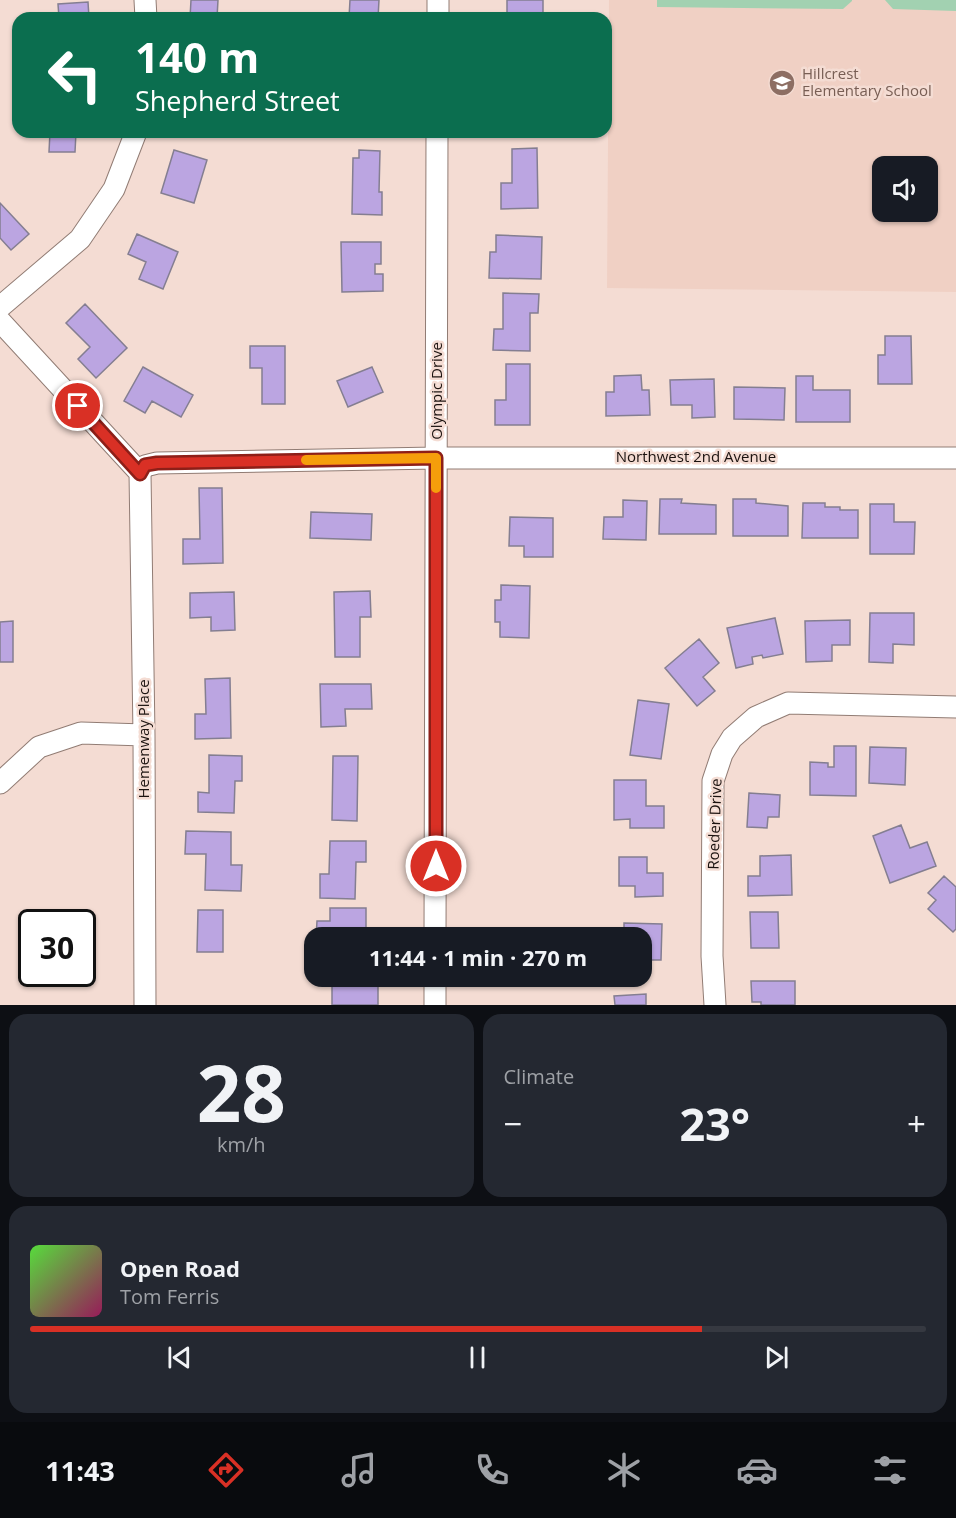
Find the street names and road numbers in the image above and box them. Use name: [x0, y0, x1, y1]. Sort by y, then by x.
street label: Olympic Drive: [426, 342, 446, 440]
street label: Northwest 2nd Avenue: [616, 446, 776, 466]
street label: Hemenway Place: [133, 679, 153, 799]
street label: Roeder Drive: [702, 778, 726, 870]

